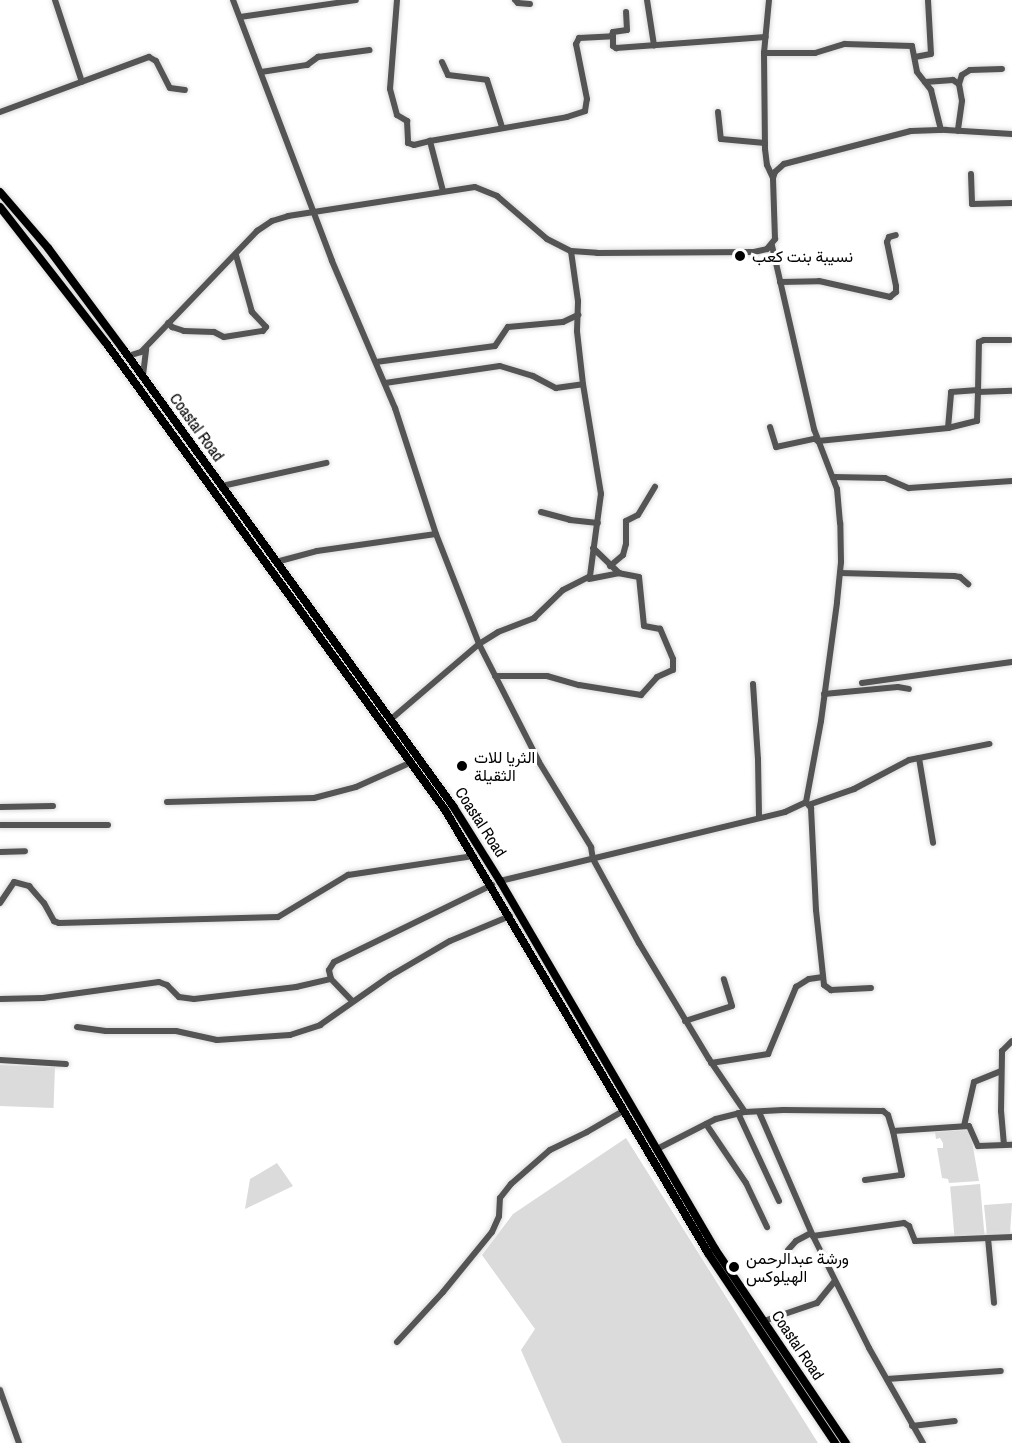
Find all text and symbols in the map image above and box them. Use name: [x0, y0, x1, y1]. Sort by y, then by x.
place label: نسيبة بنت كعب: [752, 246, 853, 266]
marker: نسيبة بنت كعب: [733, 249, 747, 263]
street label: Coastal Road: [166, 389, 228, 465]
place label: الثريا للات الثقيلة: [474, 747, 535, 785]
marker: الثريا للات الثقيلة: [455, 759, 469, 773]
street label: Coastal Road: [451, 783, 511, 861]
place label: ورشة عبدالرحمن الهيلوكس: [746, 1248, 849, 1286]
marker: ورشة عبدالرحمن الهيلوكس: [727, 1260, 741, 1274]
street label: Coastal Road: [768, 1307, 828, 1383]

